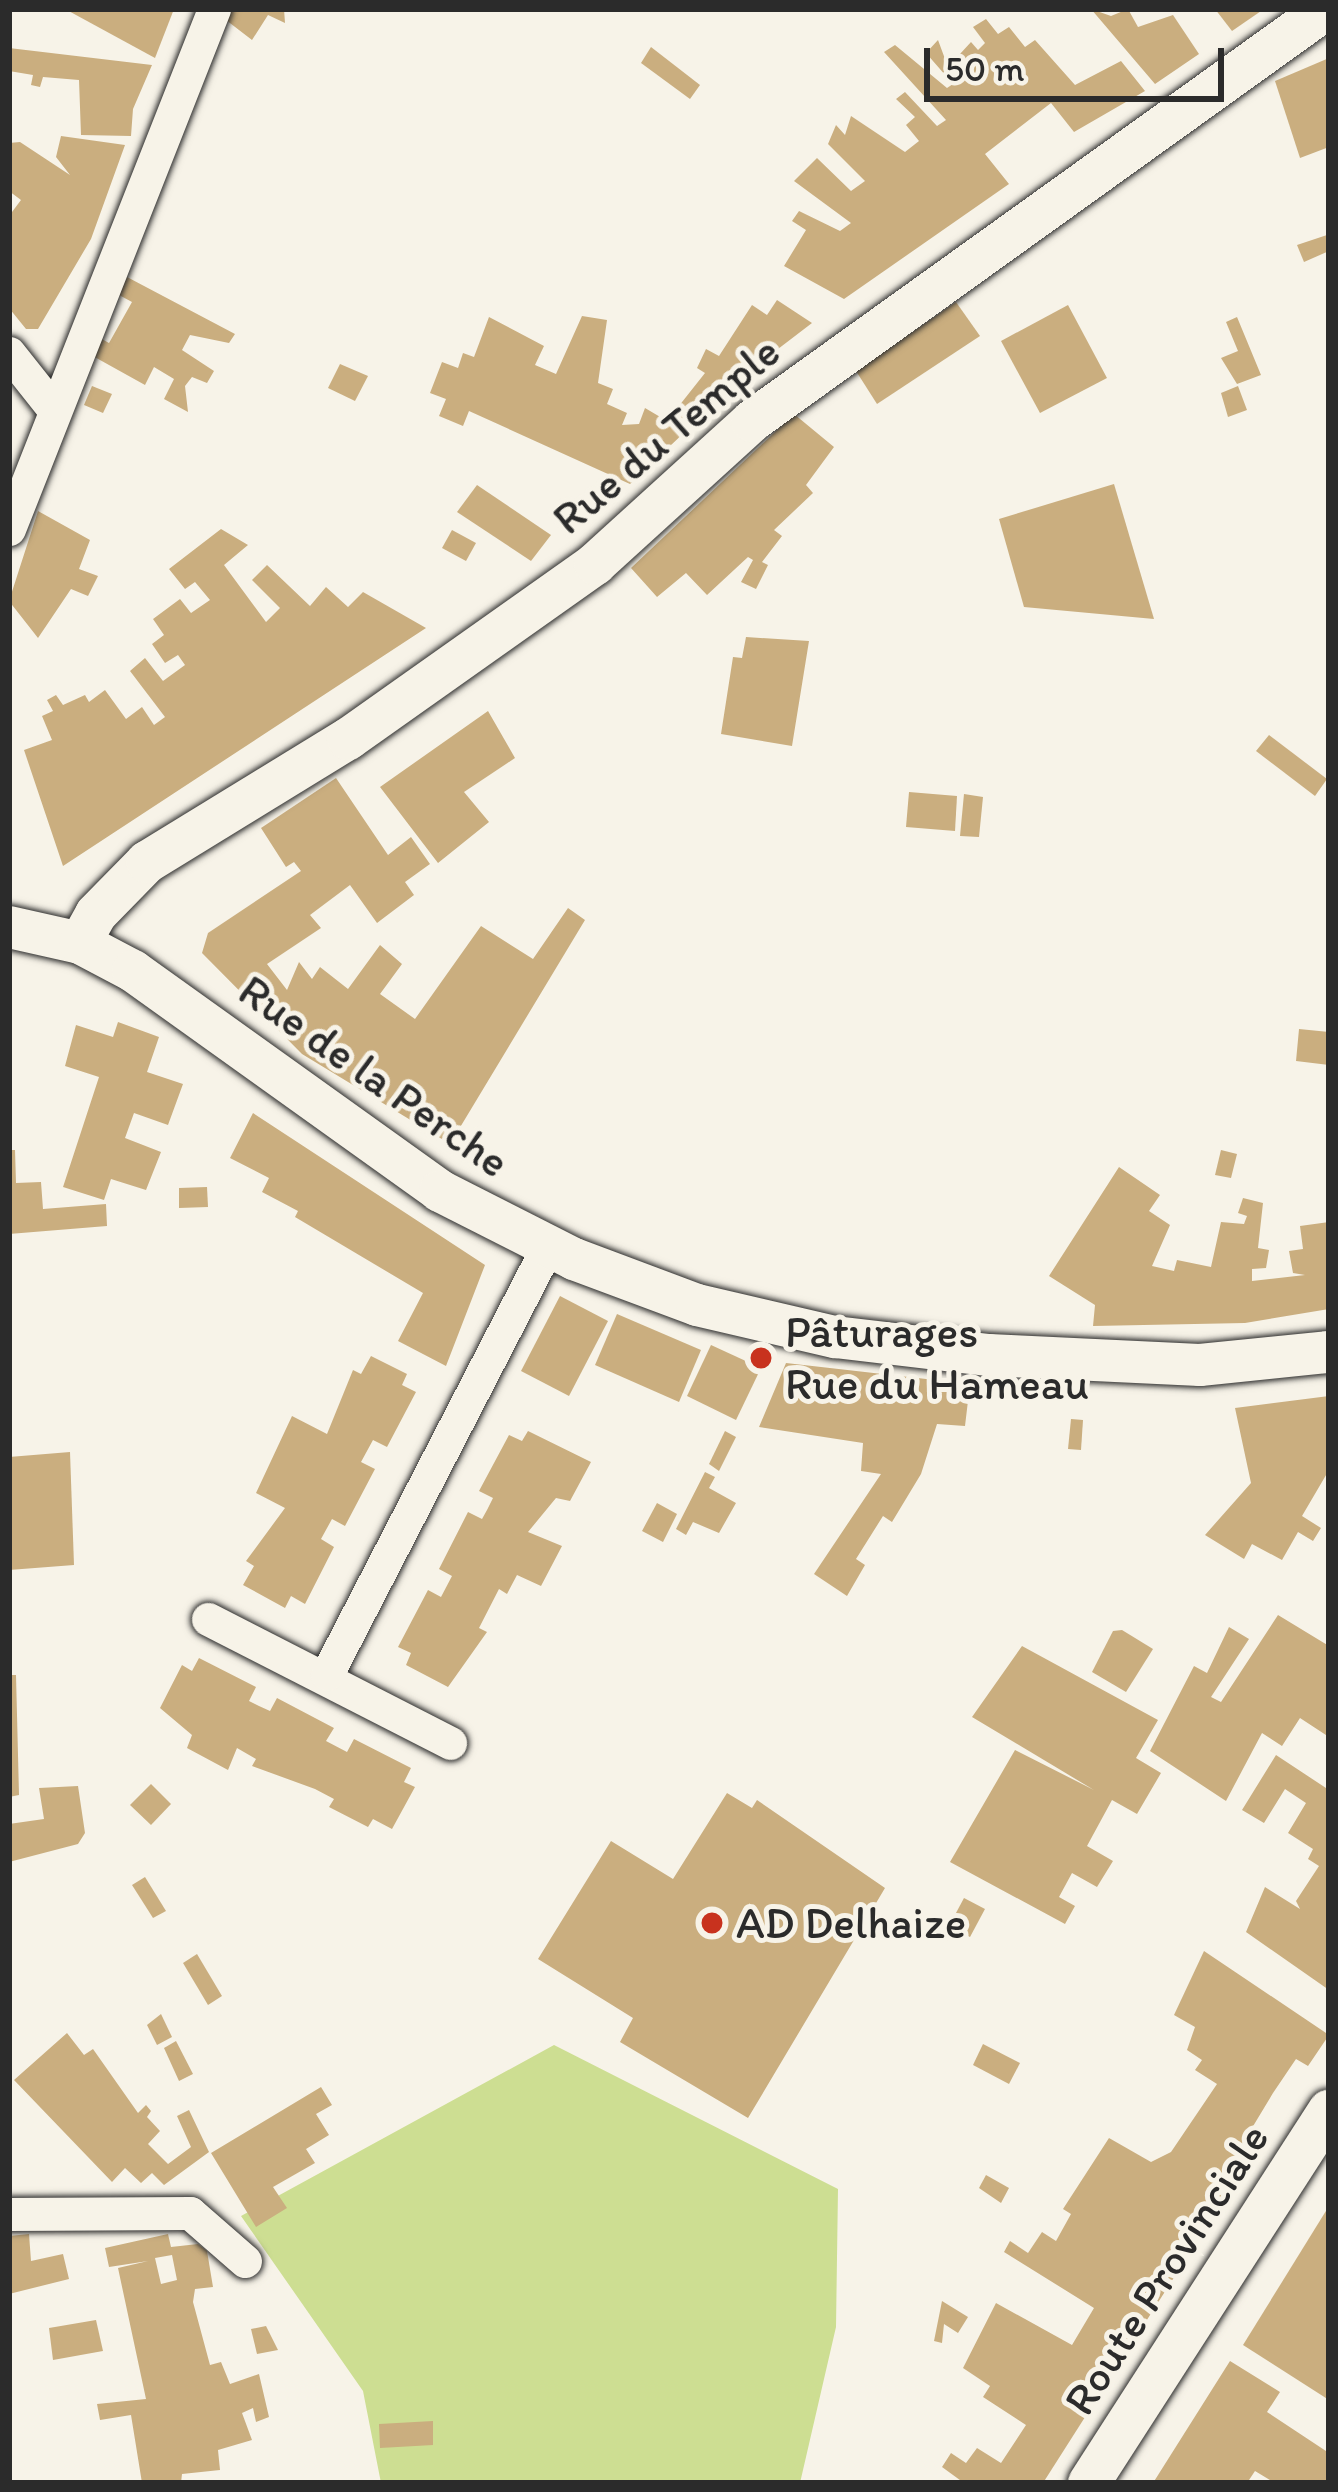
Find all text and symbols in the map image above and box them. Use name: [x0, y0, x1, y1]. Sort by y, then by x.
scale bar: [930, 24, 1230, 98]
text: 50 m: [945, 47, 1024, 90]
street label: Rue du Temple: [541, 324, 791, 546]
street label: Rue de la Perche: [229, 963, 519, 1189]
place label: Pâturages Rue du Hameau: [785, 1305, 1090, 1411]
marker: Pâturages Rue du Hameau: [748, 1345, 774, 1371]
place label: AD Delhaize: [736, 1896, 968, 1950]
marker: AD Delhaize: [699, 1910, 725, 1936]
street label: Route Provinciale: [1051, 2113, 1281, 2425]

